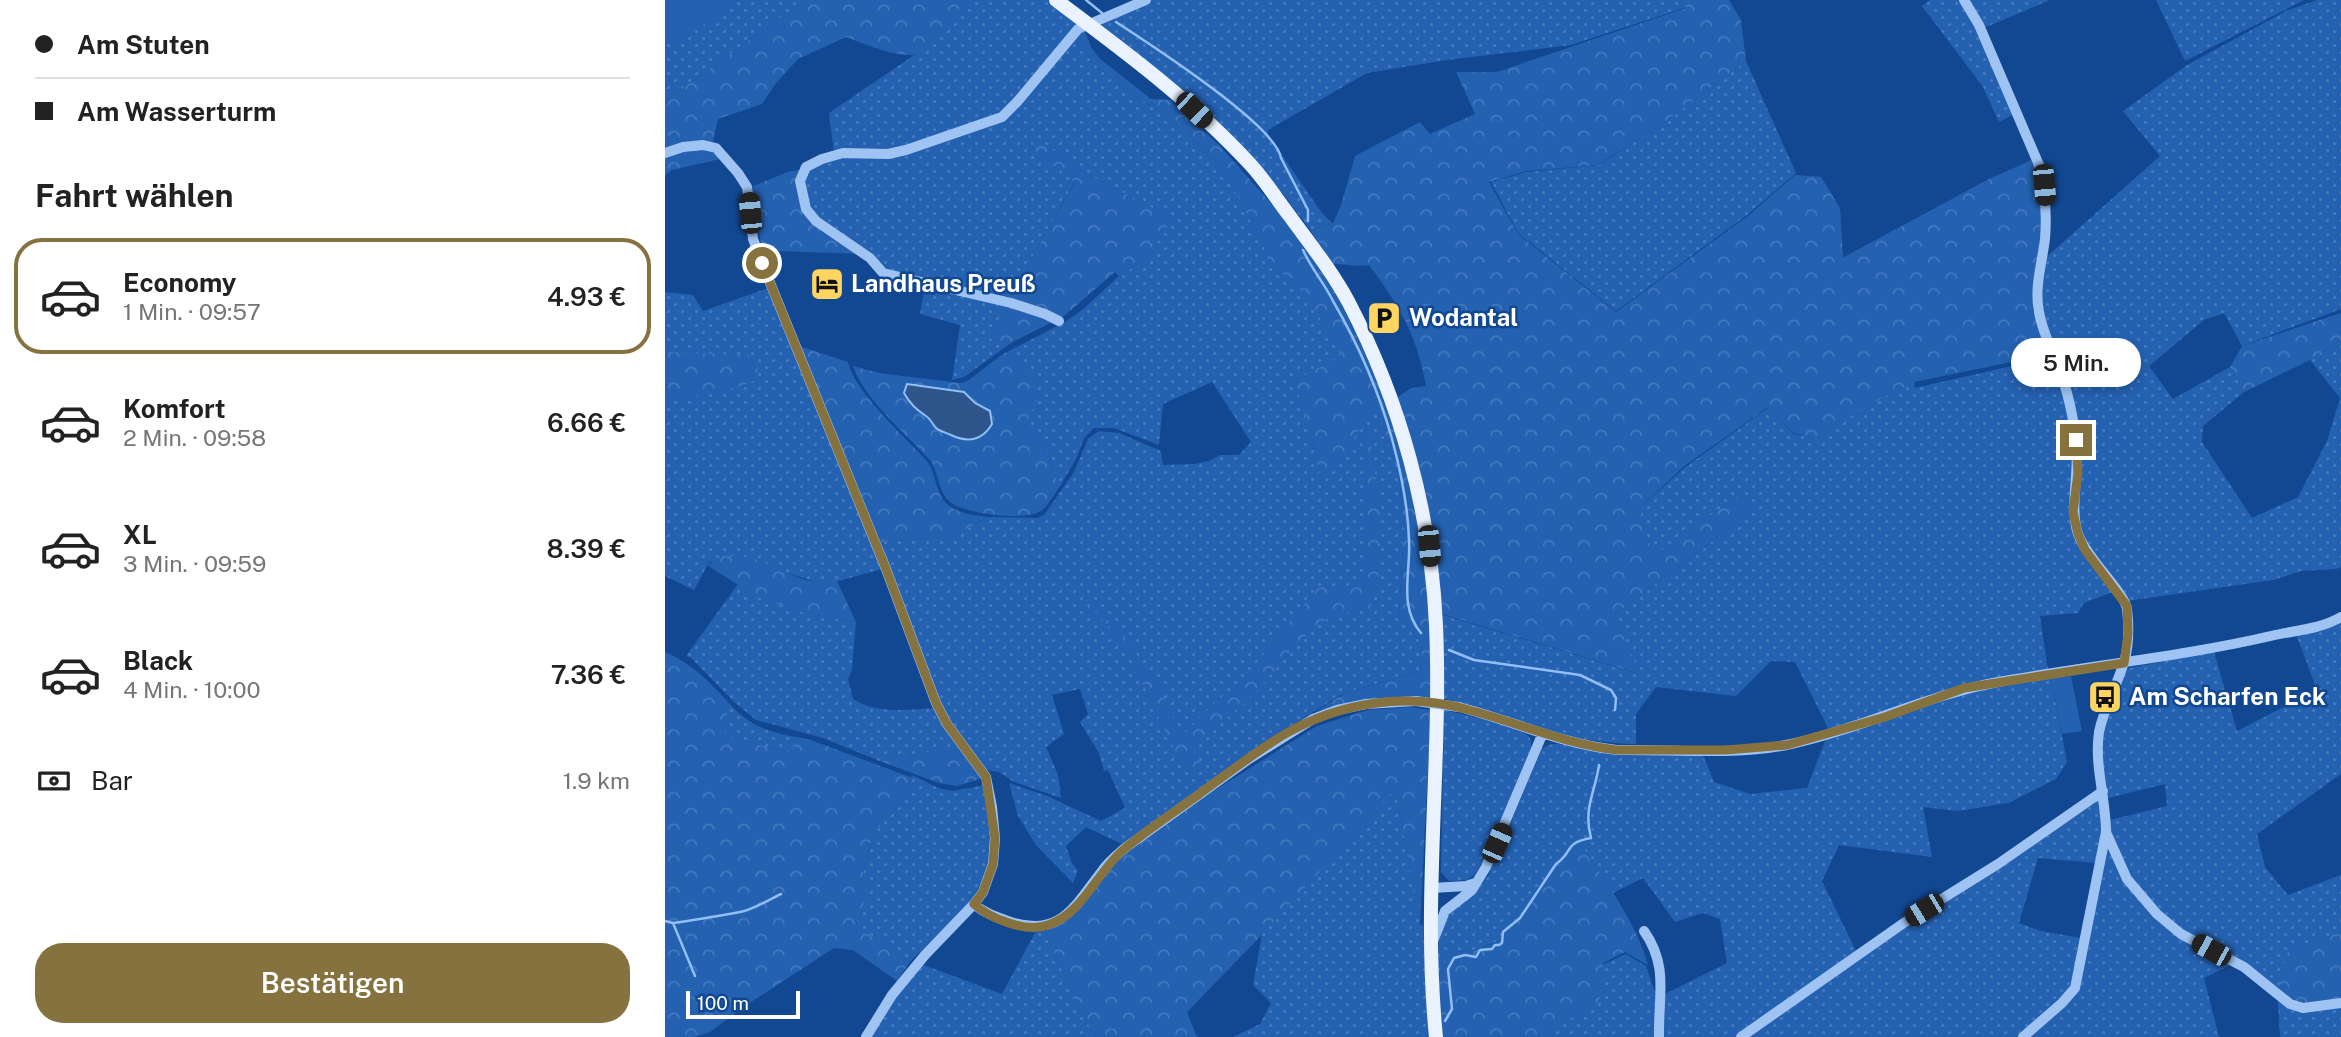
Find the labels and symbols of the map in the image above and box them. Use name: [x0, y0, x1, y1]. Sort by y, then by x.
car: [1172, 88, 1217, 132]
car: [2032, 163, 2057, 207]
car: [738, 191, 763, 235]
route start: [746, 247, 778, 279]
hotel icon: Landhaus Preuß: [808, 265, 846, 303]
place label: Landhaus Preuß: [851, 269, 1036, 297]
parking icon: Wodantal: [1365, 299, 1403, 337]
place label: Wodantal: [1409, 303, 1518, 331]
callout: 5 Min.: [2011, 338, 2141, 388]
route end: [2060, 424, 2092, 456]
car: [1417, 524, 1442, 568]
bus stop icon: Am Scharfen Eck: [2086, 678, 2124, 716]
place label: Am Scharfen Eck: [2129, 682, 2326, 710]
car: [1479, 820, 1516, 866]
car: [1901, 890, 1948, 930]
car: [2188, 931, 2235, 969]
scale bar: [686, 988, 800, 1020]

